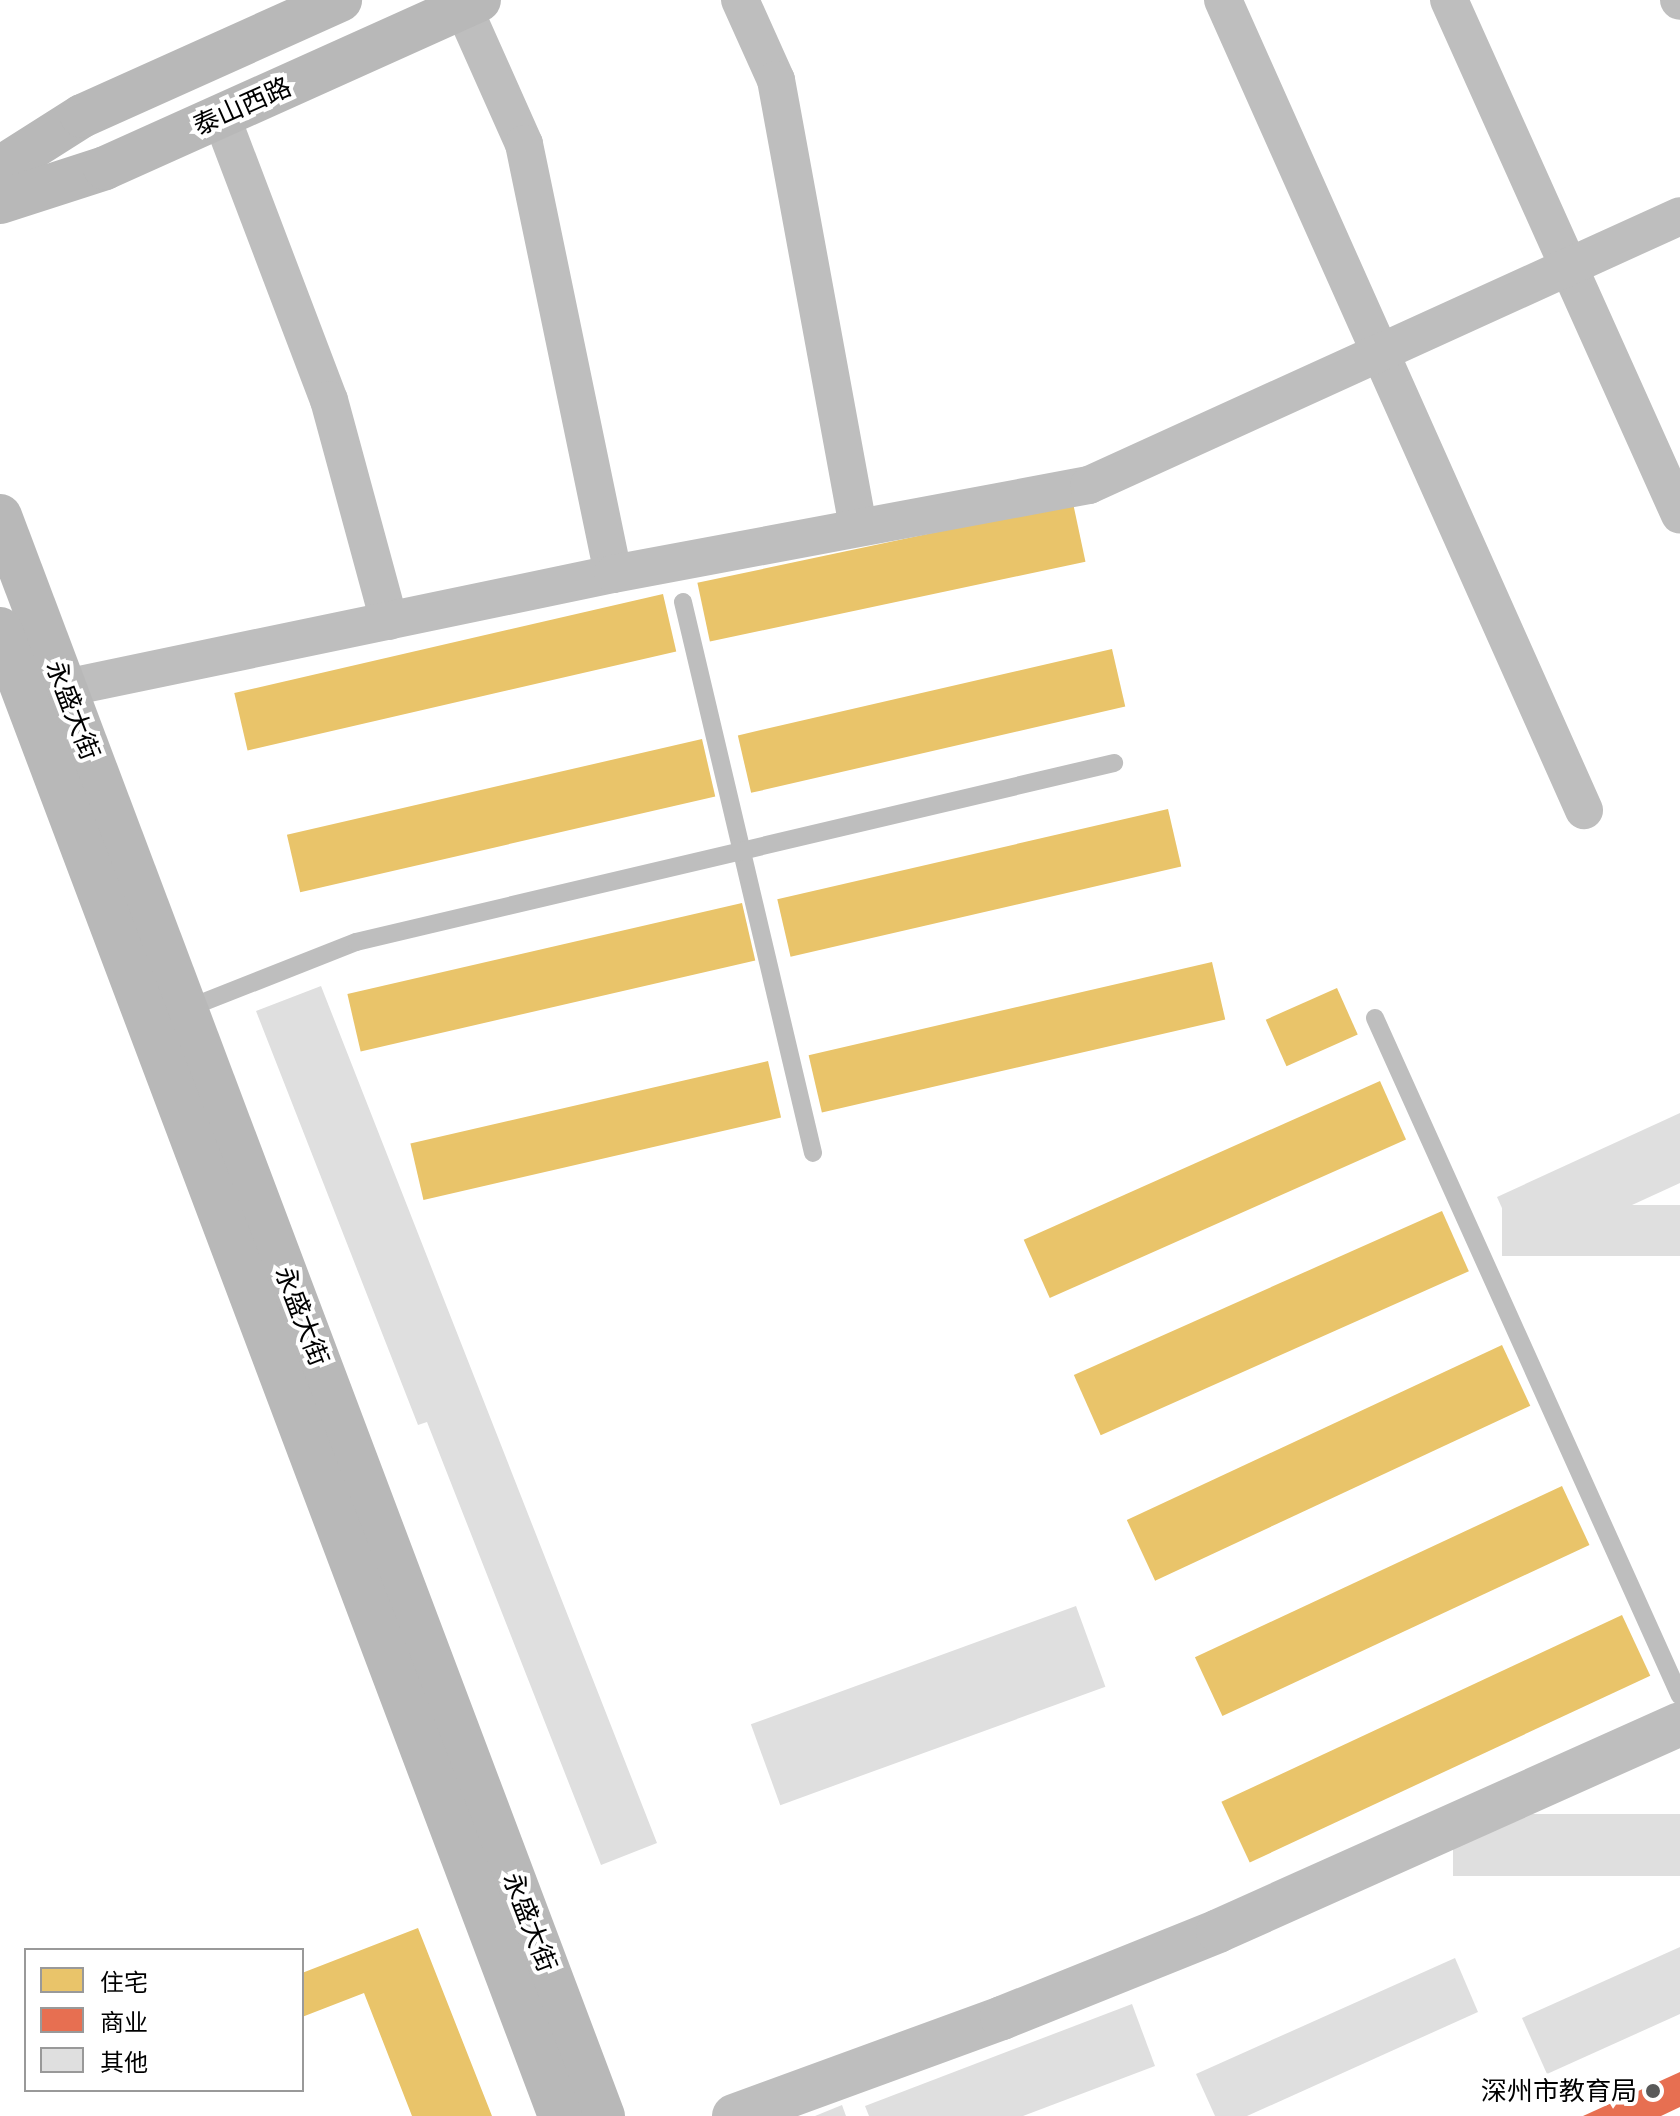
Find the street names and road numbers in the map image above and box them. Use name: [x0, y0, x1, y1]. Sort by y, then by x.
street label: 泰山西路: [188, 71, 296, 141]
street label: 永盛大街: [40, 656, 106, 764]
street label: 永盛大街: [269, 1262, 335, 1370]
street label: 永盛大街: [497, 1868, 563, 1976]

